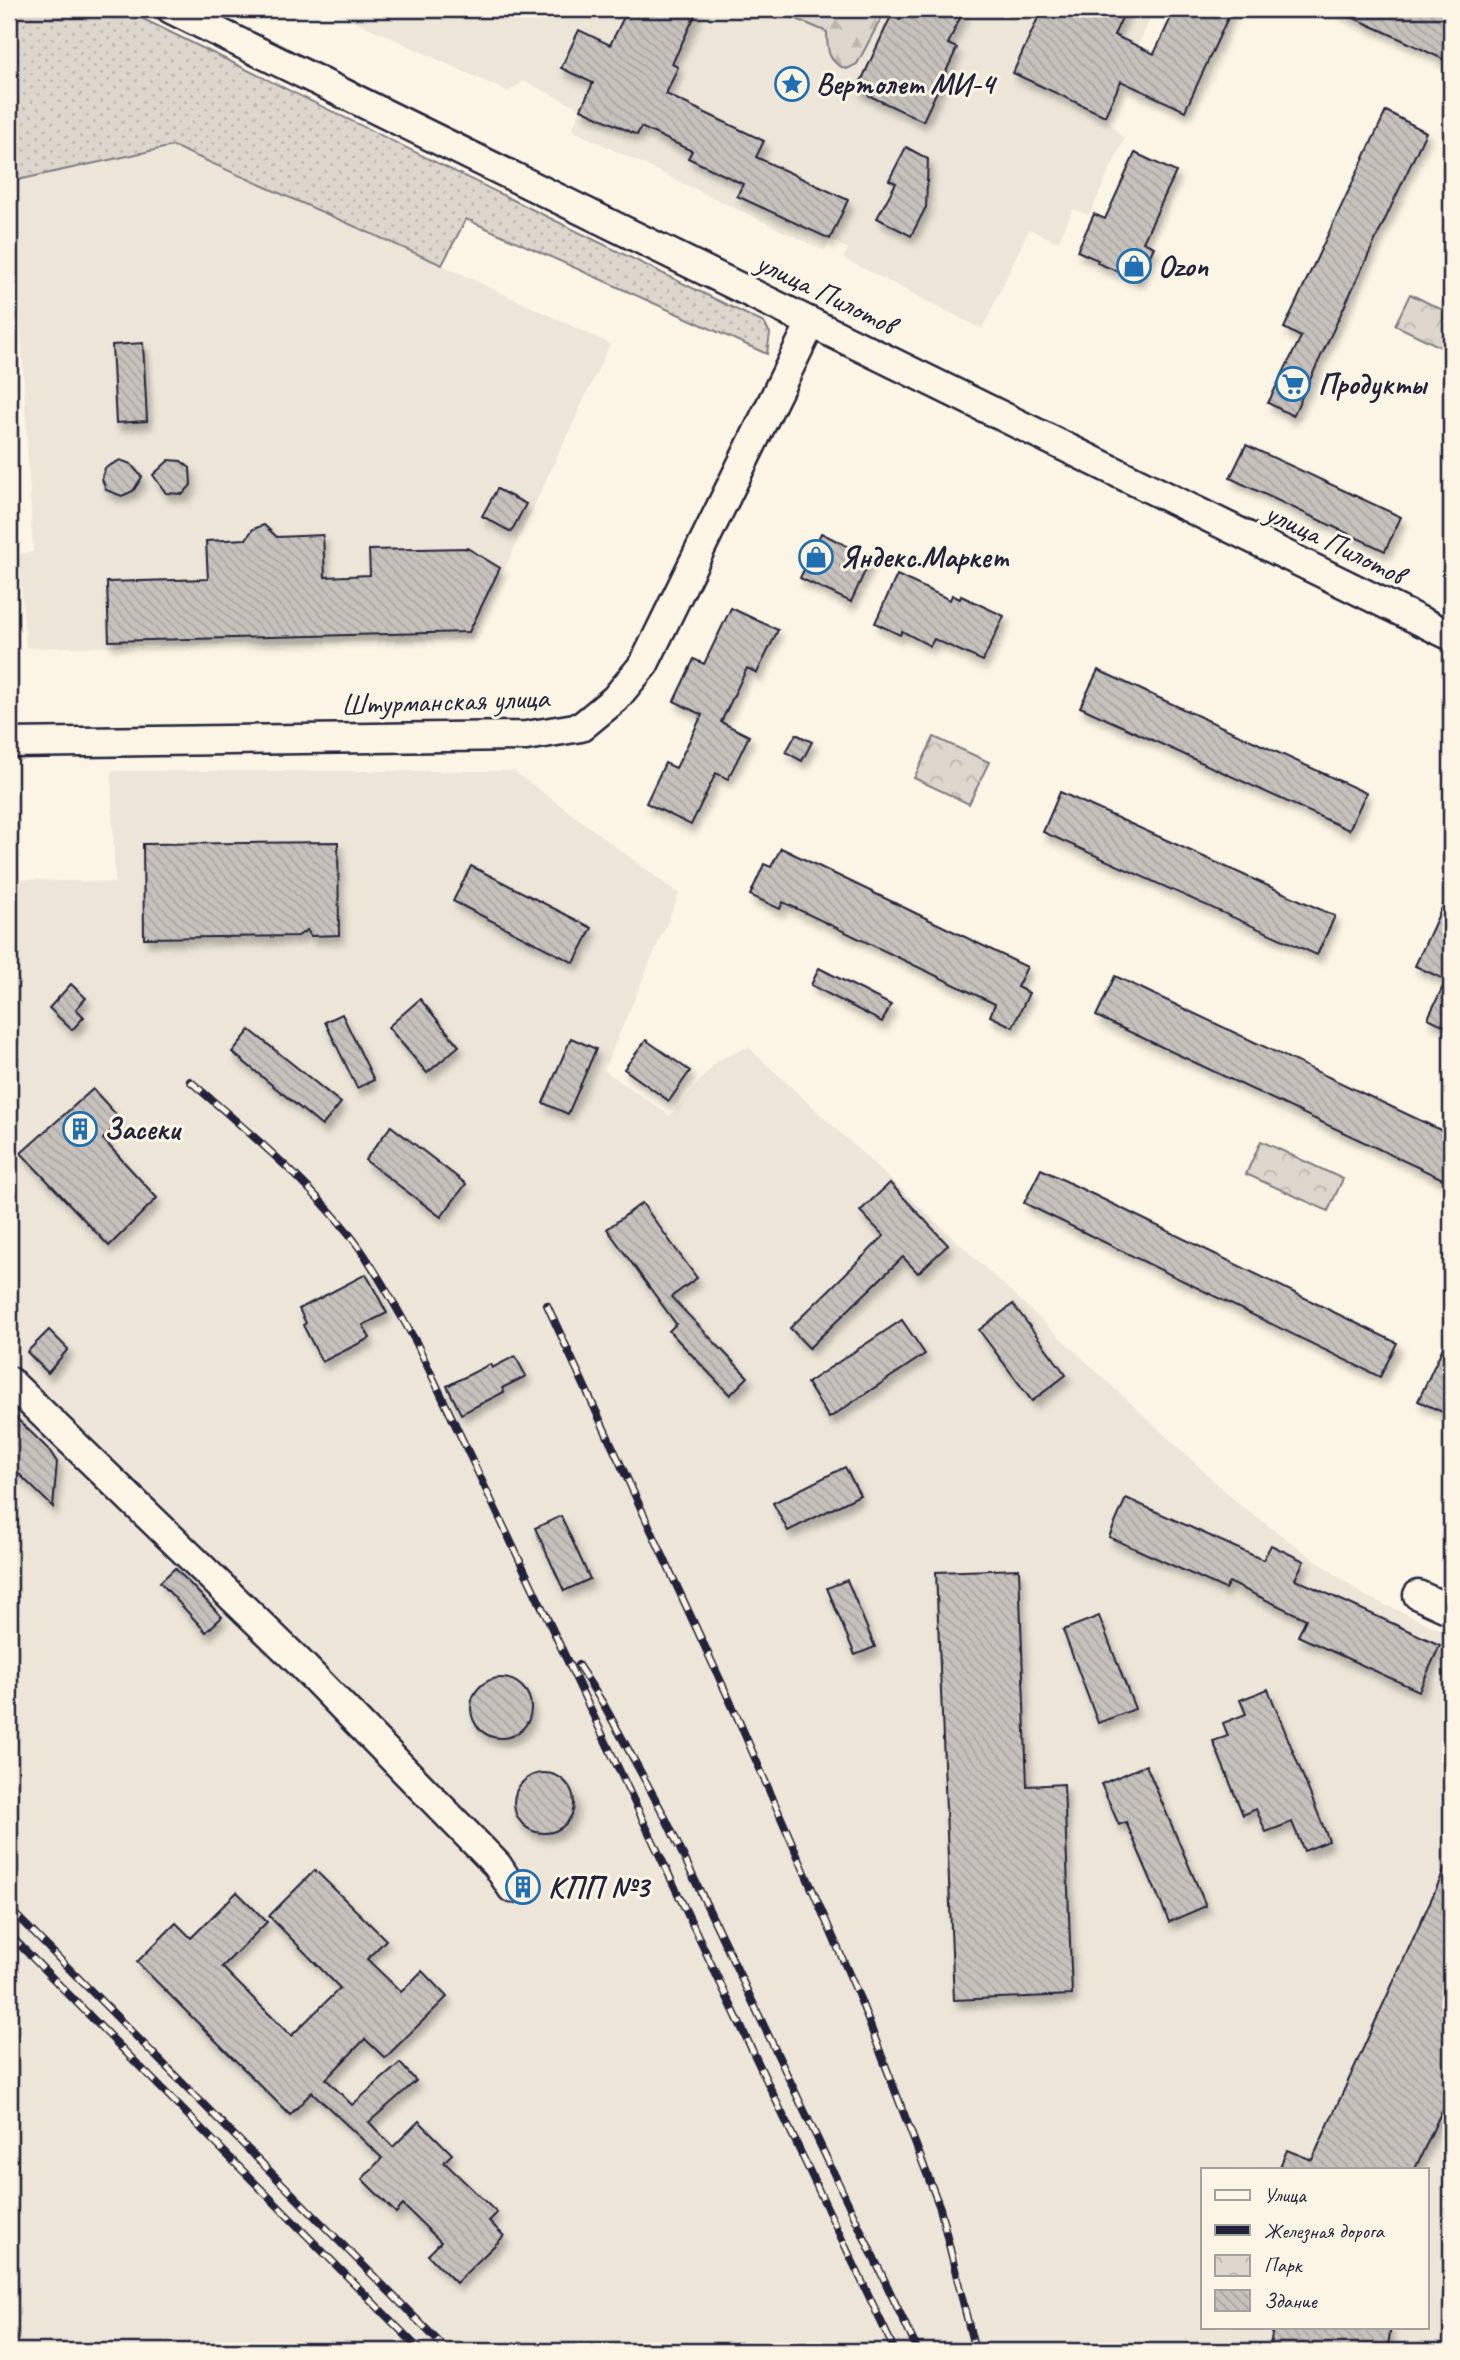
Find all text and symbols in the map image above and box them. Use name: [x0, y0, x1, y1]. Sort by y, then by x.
place icon: Вертолет МИ-4: [773, 65, 811, 103]
place label: Вертолет МИ-4: [816, 65, 998, 103]
street label: улица Пилотов: [749, 242, 906, 345]
shop icon: Ozon: [1115, 247, 1153, 285]
place label: Ozon: [1158, 247, 1209, 285]
supermarket icon: Продукты: [1274, 365, 1312, 403]
place label: Продукты: [1318, 365, 1429, 404]
street label: улица Пилотов: [1258, 492, 1415, 595]
shop icon: Яндекс.Маркет: [797, 538, 835, 576]
place label: Яндекс.Маркет: [840, 538, 1010, 576]
street label: Штурманская улица: [340, 678, 552, 724]
building icon: Засеки: [61, 1110, 99, 1148]
place label: Засеки: [104, 1110, 182, 1148]
building icon: КПП №3: [504, 1868, 542, 1906]
place label: КПП №3: [548, 1868, 651, 1906]
legend: [1201, 2168, 1428, 2328]
text: Улица: [1264, 2182, 1307, 2208]
text: Железная дорога: [1264, 2218, 1385, 2244]
text: Парк: [1264, 2252, 1304, 2278]
text: Здание: [1264, 2288, 1318, 2314]

